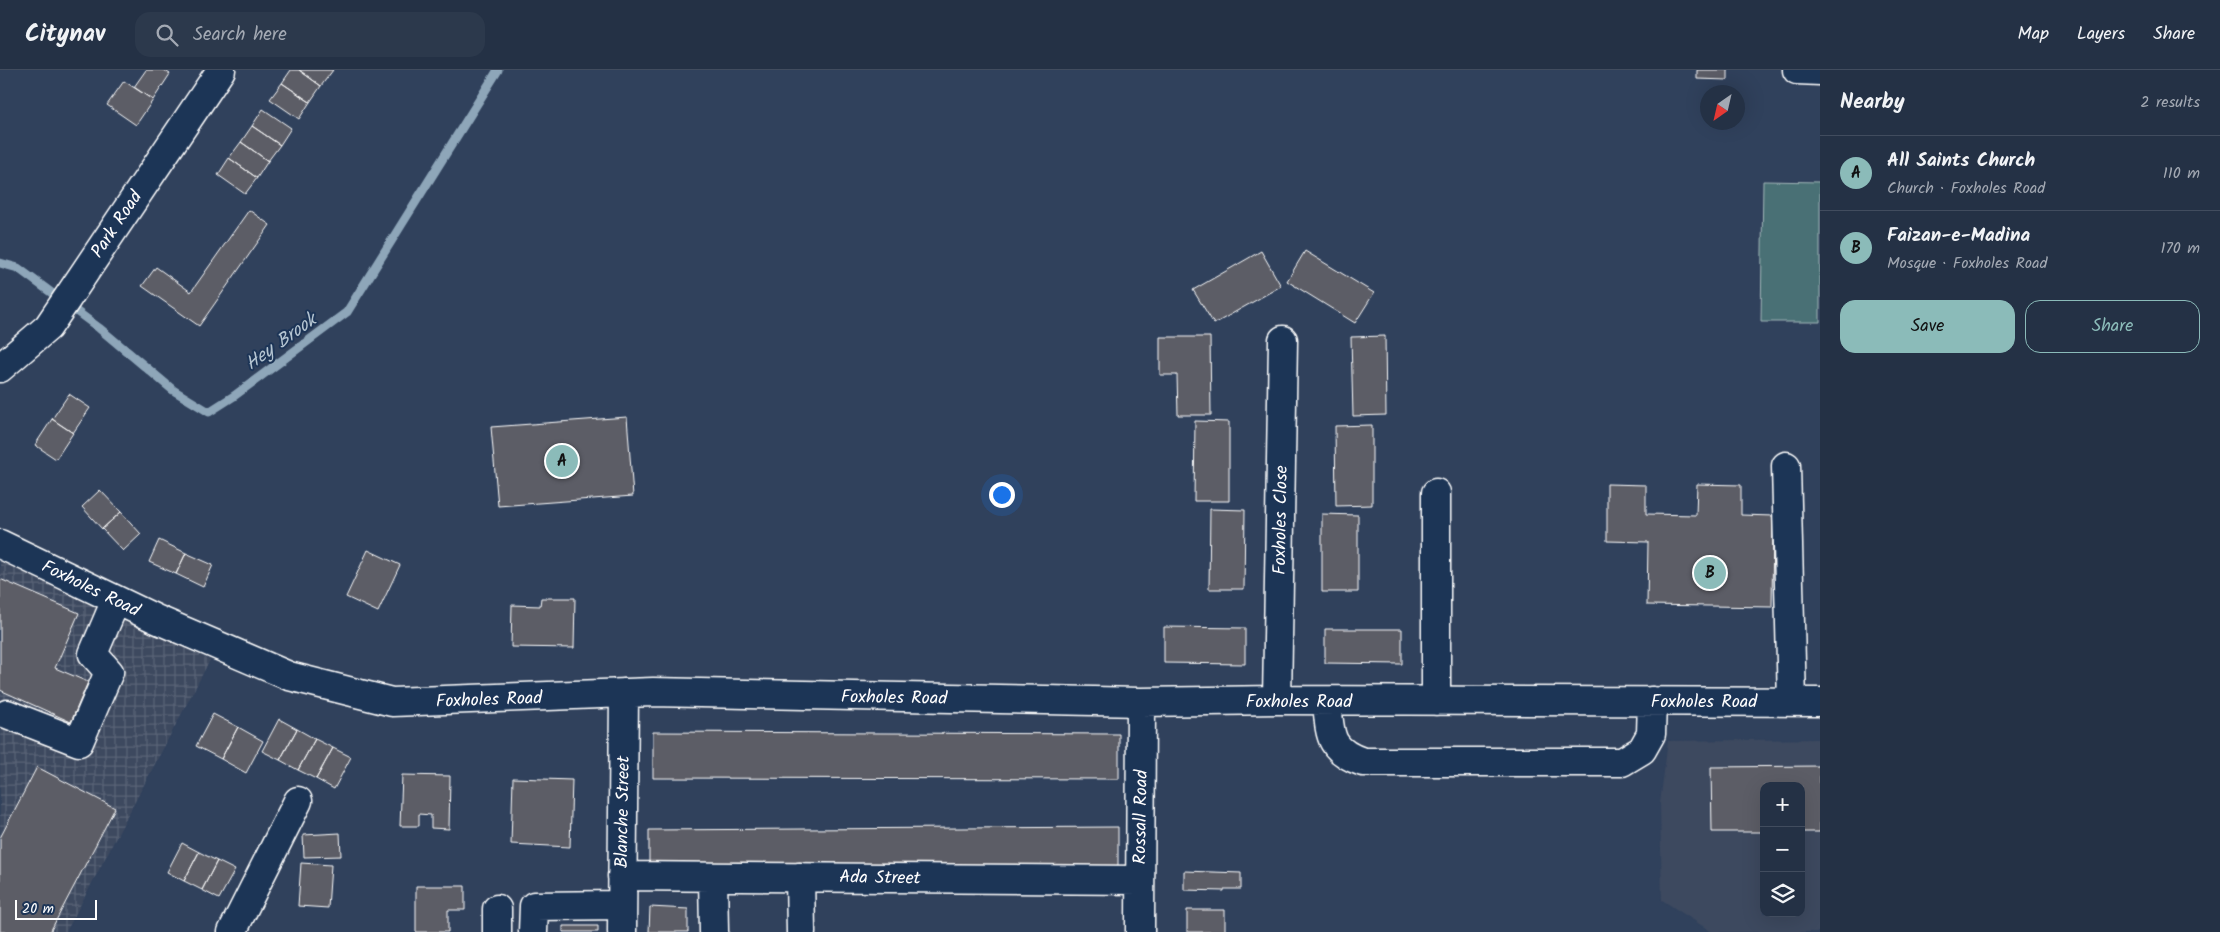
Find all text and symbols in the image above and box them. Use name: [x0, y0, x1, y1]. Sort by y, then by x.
search box: [135, 12, 485, 57]
text: Citynav: [25, 15, 105, 54]
text: Search here: [193, 20, 287, 50]
text: Map: [2018, 20, 2049, 49]
text: Layers: [2077, 20, 2125, 49]
text: Share: [2153, 20, 2195, 49]
icon: search: [153, 21, 181, 49]
north arrow: [1700, 85, 1745, 130]
text: Nearby: [1840, 86, 1905, 119]
text: 2 results: [2140, 90, 2200, 115]
text: All Saints Church: [1887, 146, 2035, 176]
text: A: [1851, 161, 1861, 186]
text: 110 m: [2163, 161, 2200, 186]
text: Church · Foxholes Road: [1887, 176, 2045, 201]
street label: Park Road: [84, 184, 151, 264]
text: Faizan-e-Madina: [1887, 221, 2030, 251]
text: B: [1851, 236, 1861, 261]
text: 170 m: [2160, 236, 2200, 261]
text: Mosque · Foxholes Road: [1887, 251, 2048, 276]
button: Save: [1840, 300, 2015, 353]
button: Share: [2025, 300, 2200, 353]
water label: Hey Brook: [239, 304, 326, 379]
pin: A: [546, 442, 578, 480]
street label: Foxholes Close: [1266, 465, 1297, 575]
your location: [989, 482, 1015, 508]
street label: Foxholes Road: [36, 553, 145, 626]
pin: B: [1694, 554, 1726, 592]
street label: Foxholes Road: [840, 683, 949, 714]
street label: Foxholes Road: [435, 684, 544, 717]
street label: Foxholes Road: [1246, 688, 1353, 717]
street label: Foxholes Road: [1651, 688, 1758, 717]
street label: Blanche Street: [608, 754, 639, 869]
street label: Rossall Road: [1126, 768, 1157, 865]
map controls: [1760, 782, 1805, 917]
button: +: [1760, 782, 1805, 827]
button: −: [1760, 827, 1805, 872]
street label: Ada Street: [839, 863, 922, 894]
button: layers: [1760, 872, 1805, 917]
scale bar: [15, 897, 98, 920]
text: 20 m: [22, 898, 54, 920]

